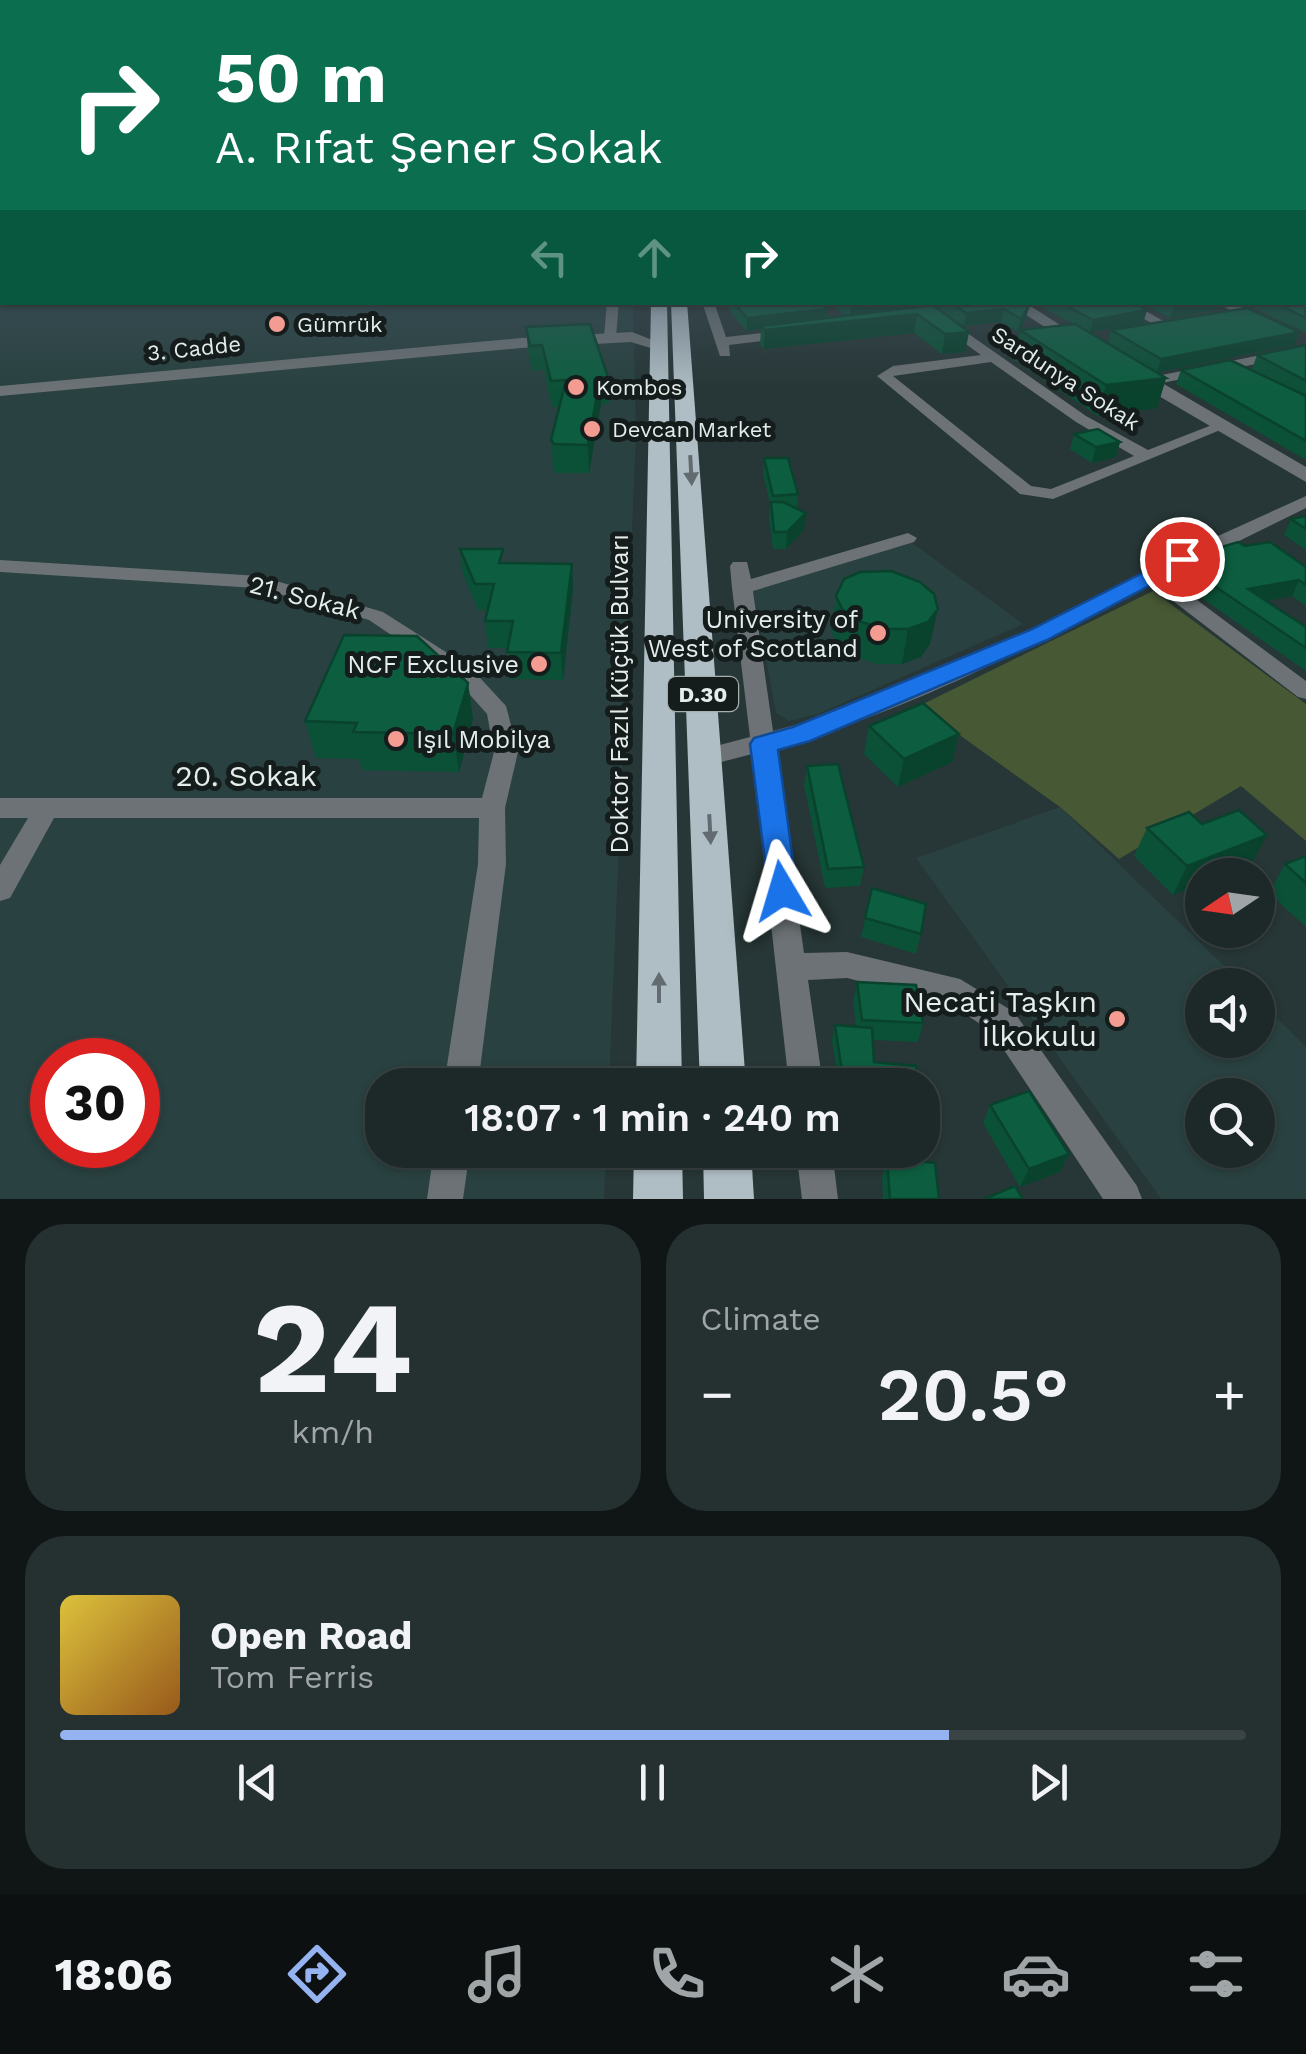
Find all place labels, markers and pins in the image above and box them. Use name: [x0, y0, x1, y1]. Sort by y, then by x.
place label: Gümrük: [297, 312, 383, 337]
marker: Gümrük: [266, 313, 288, 335]
place label: Kombos: [596, 375, 682, 400]
marker: Kombos: [565, 376, 587, 398]
place label: Devcan Market: [612, 417, 771, 442]
marker: Devcan Market: [581, 418, 603, 440]
pin: [1140, 517, 1225, 602]
place label: University of West of Scotland: [648, 605, 858, 663]
marker: University of West of Scotland: [867, 622, 889, 644]
place label: NCF Exclusive: [347, 650, 519, 679]
marker: NCF Exclusive: [528, 653, 550, 675]
place label: Işıl Mobilya: [416, 725, 551, 754]
marker: Işıl Mobilya: [385, 728, 407, 750]
place label: Necati Taşkın İlkokulu: [903, 984, 1097, 1053]
marker: Necati Taşkın İlkokulu: [1106, 1008, 1128, 1030]

